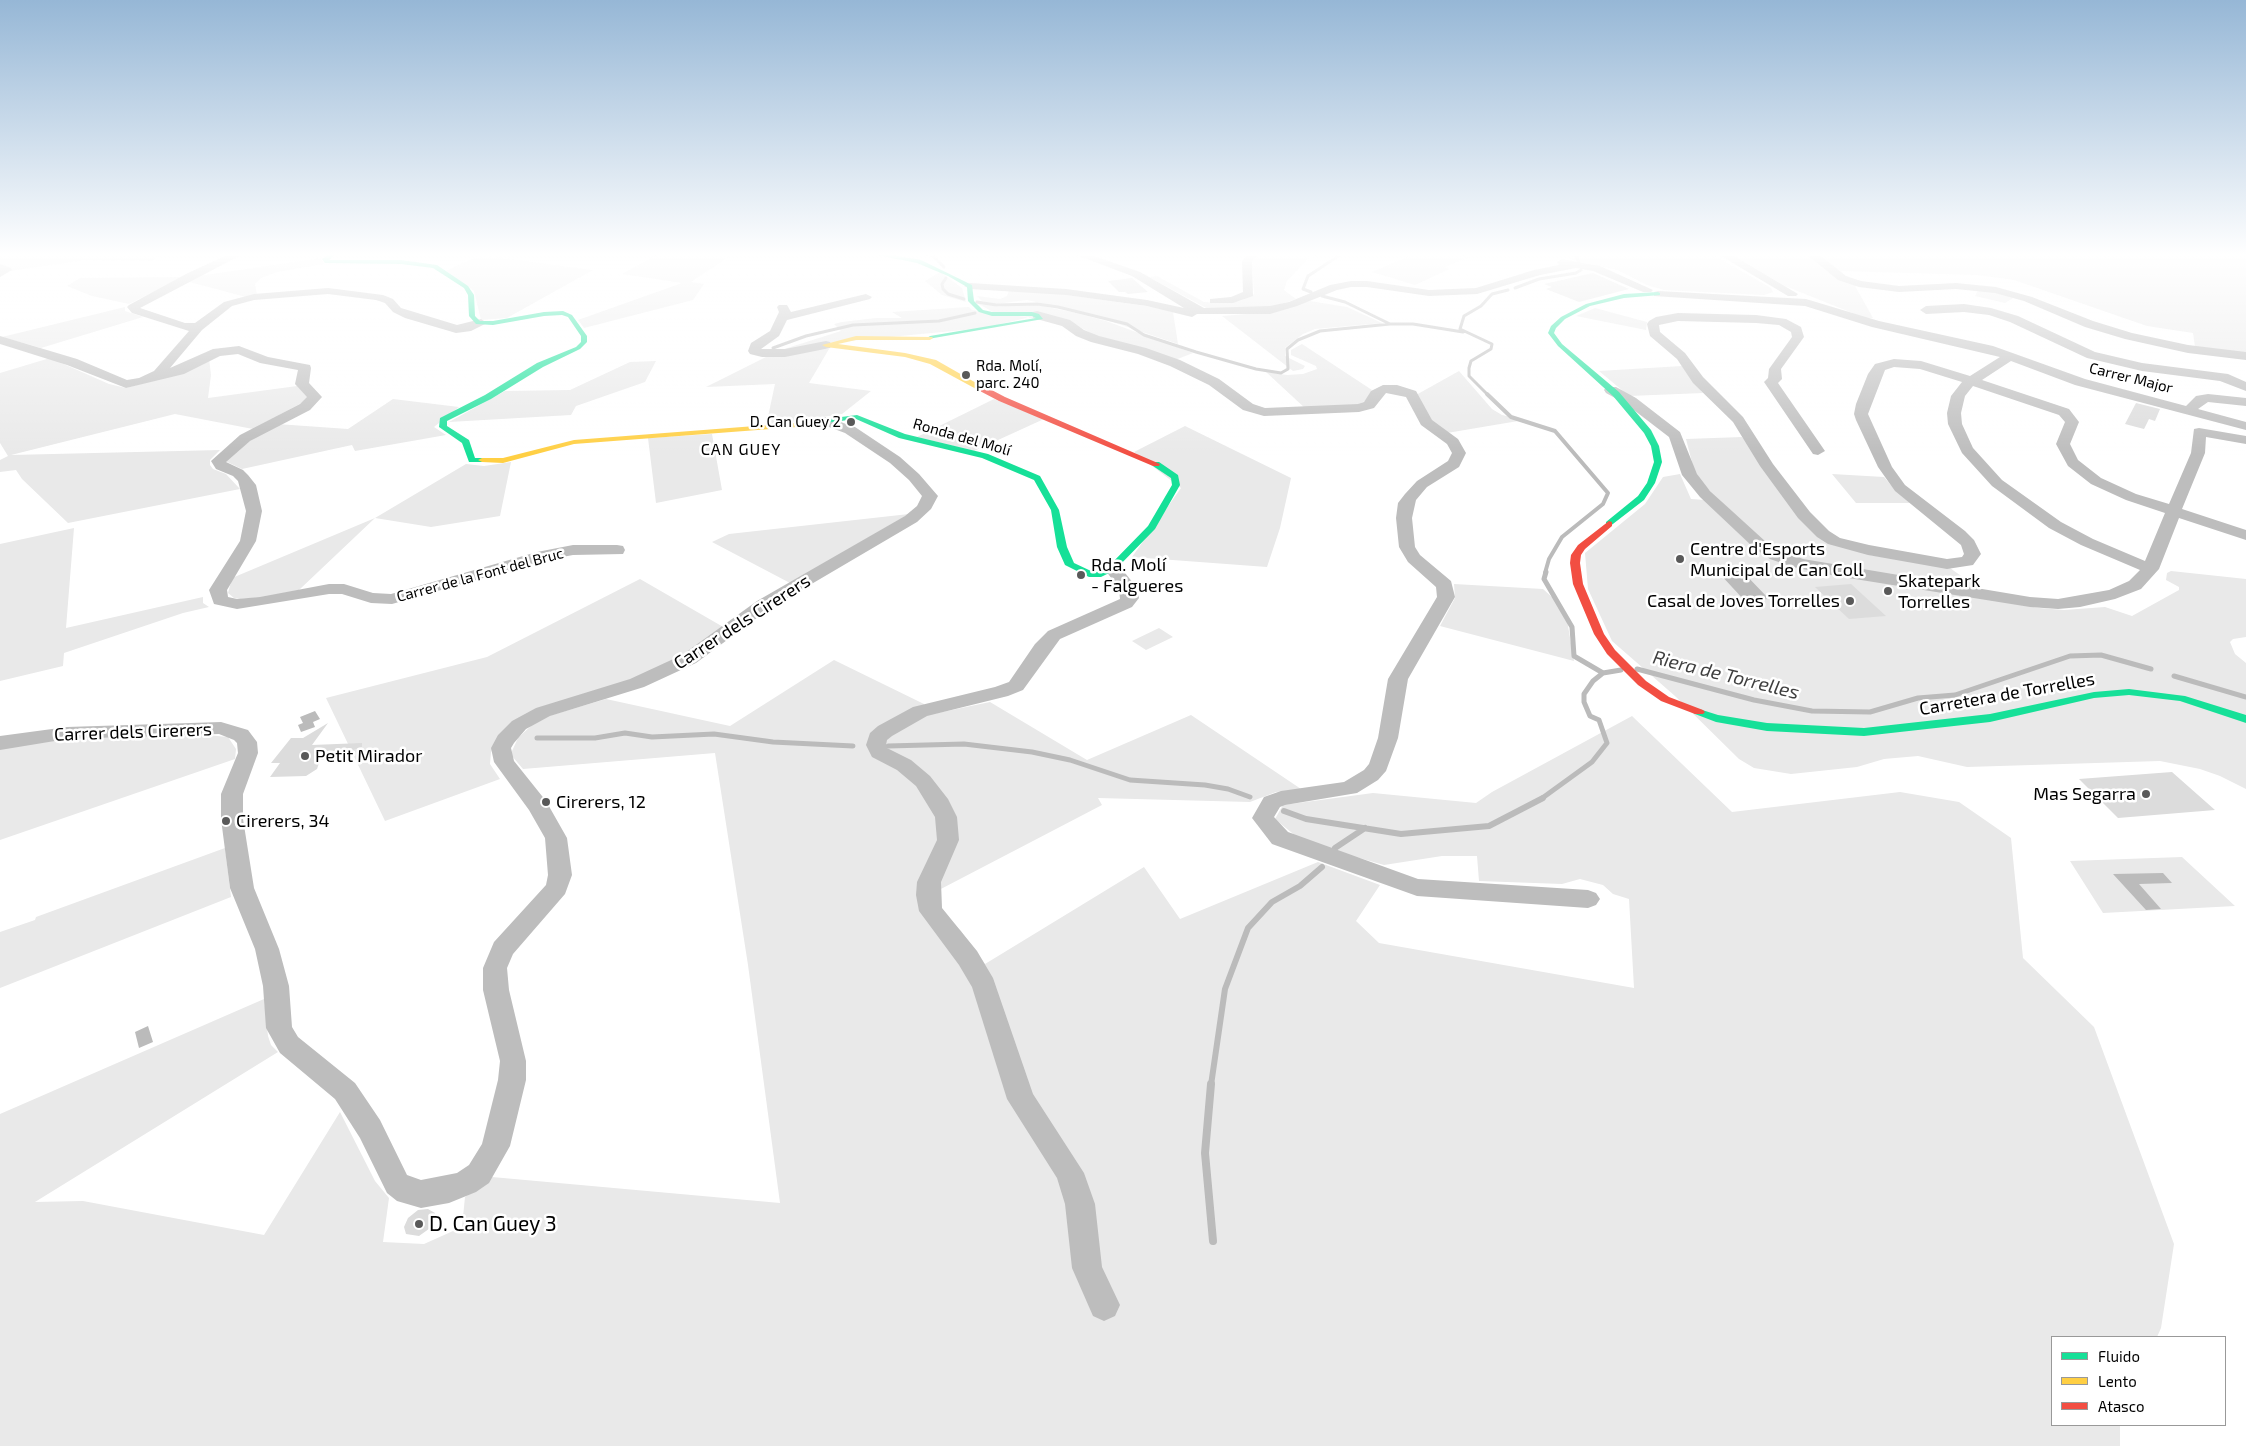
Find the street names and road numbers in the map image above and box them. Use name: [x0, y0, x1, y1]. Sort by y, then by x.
street label: Carrer Major: [2087, 359, 2175, 397]
street label: Ronda del Molí: [911, 414, 1013, 460]
street label: Carrer de la Font del Bruc: [395, 544, 565, 606]
street label: Carrer dels Cirerers: [670, 570, 814, 674]
street label: Carretera de Torrelles: [1918, 668, 2096, 720]
street label: Carrer dels Cirerers: [54, 718, 212, 746]

